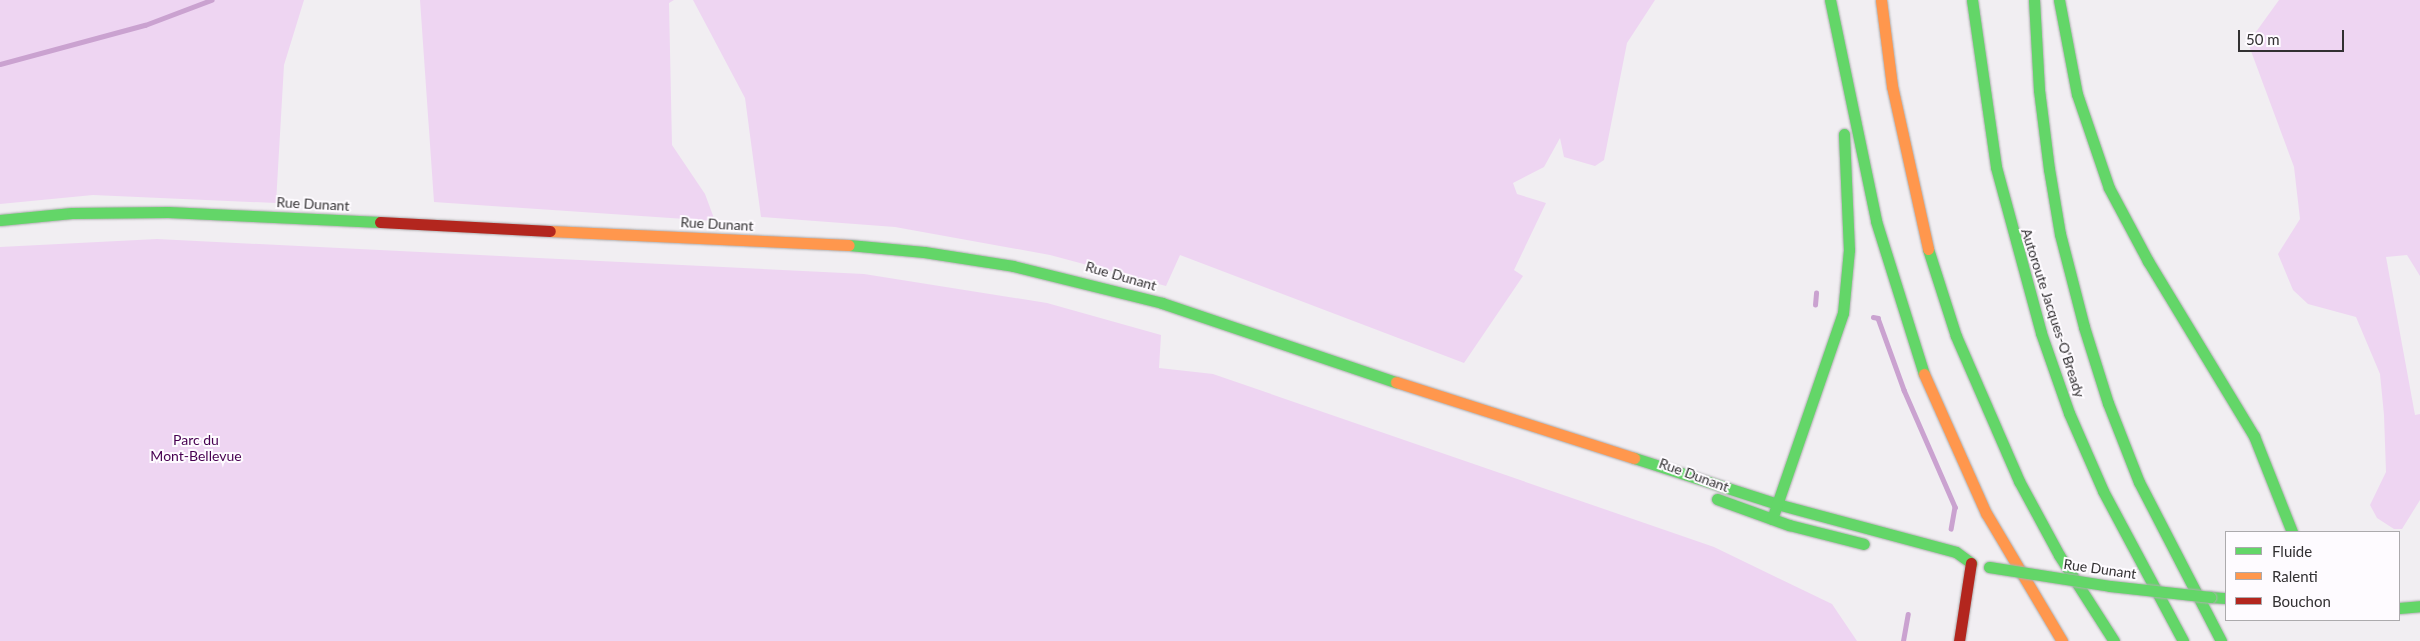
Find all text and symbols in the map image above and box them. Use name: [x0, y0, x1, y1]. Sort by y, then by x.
scale bar: [2240, 20, 2346, 52]
text: 50 m: [2246, 30, 2280, 48]
street label: Rue Dunant: [276, 194, 350, 214]
street label: Rue Dunant: [680, 214, 754, 234]
street label: Autoroute Jacques-O'Bready: [2018, 226, 2088, 400]
street label: Rue Dunant: [1084, 258, 1158, 294]
park label: Parc du Mont-Bellevue: [150, 432, 242, 464]
street label: Rue Dunant: [1657, 455, 1731, 495]
legend: [2225, 531, 2400, 621]
text: Fluide: [2272, 542, 2312, 560]
street label: Rue Dunant: [2063, 556, 2137, 582]
text: Ralenti: [2272, 567, 2318, 585]
text: Bouchon: [2272, 592, 2331, 610]

